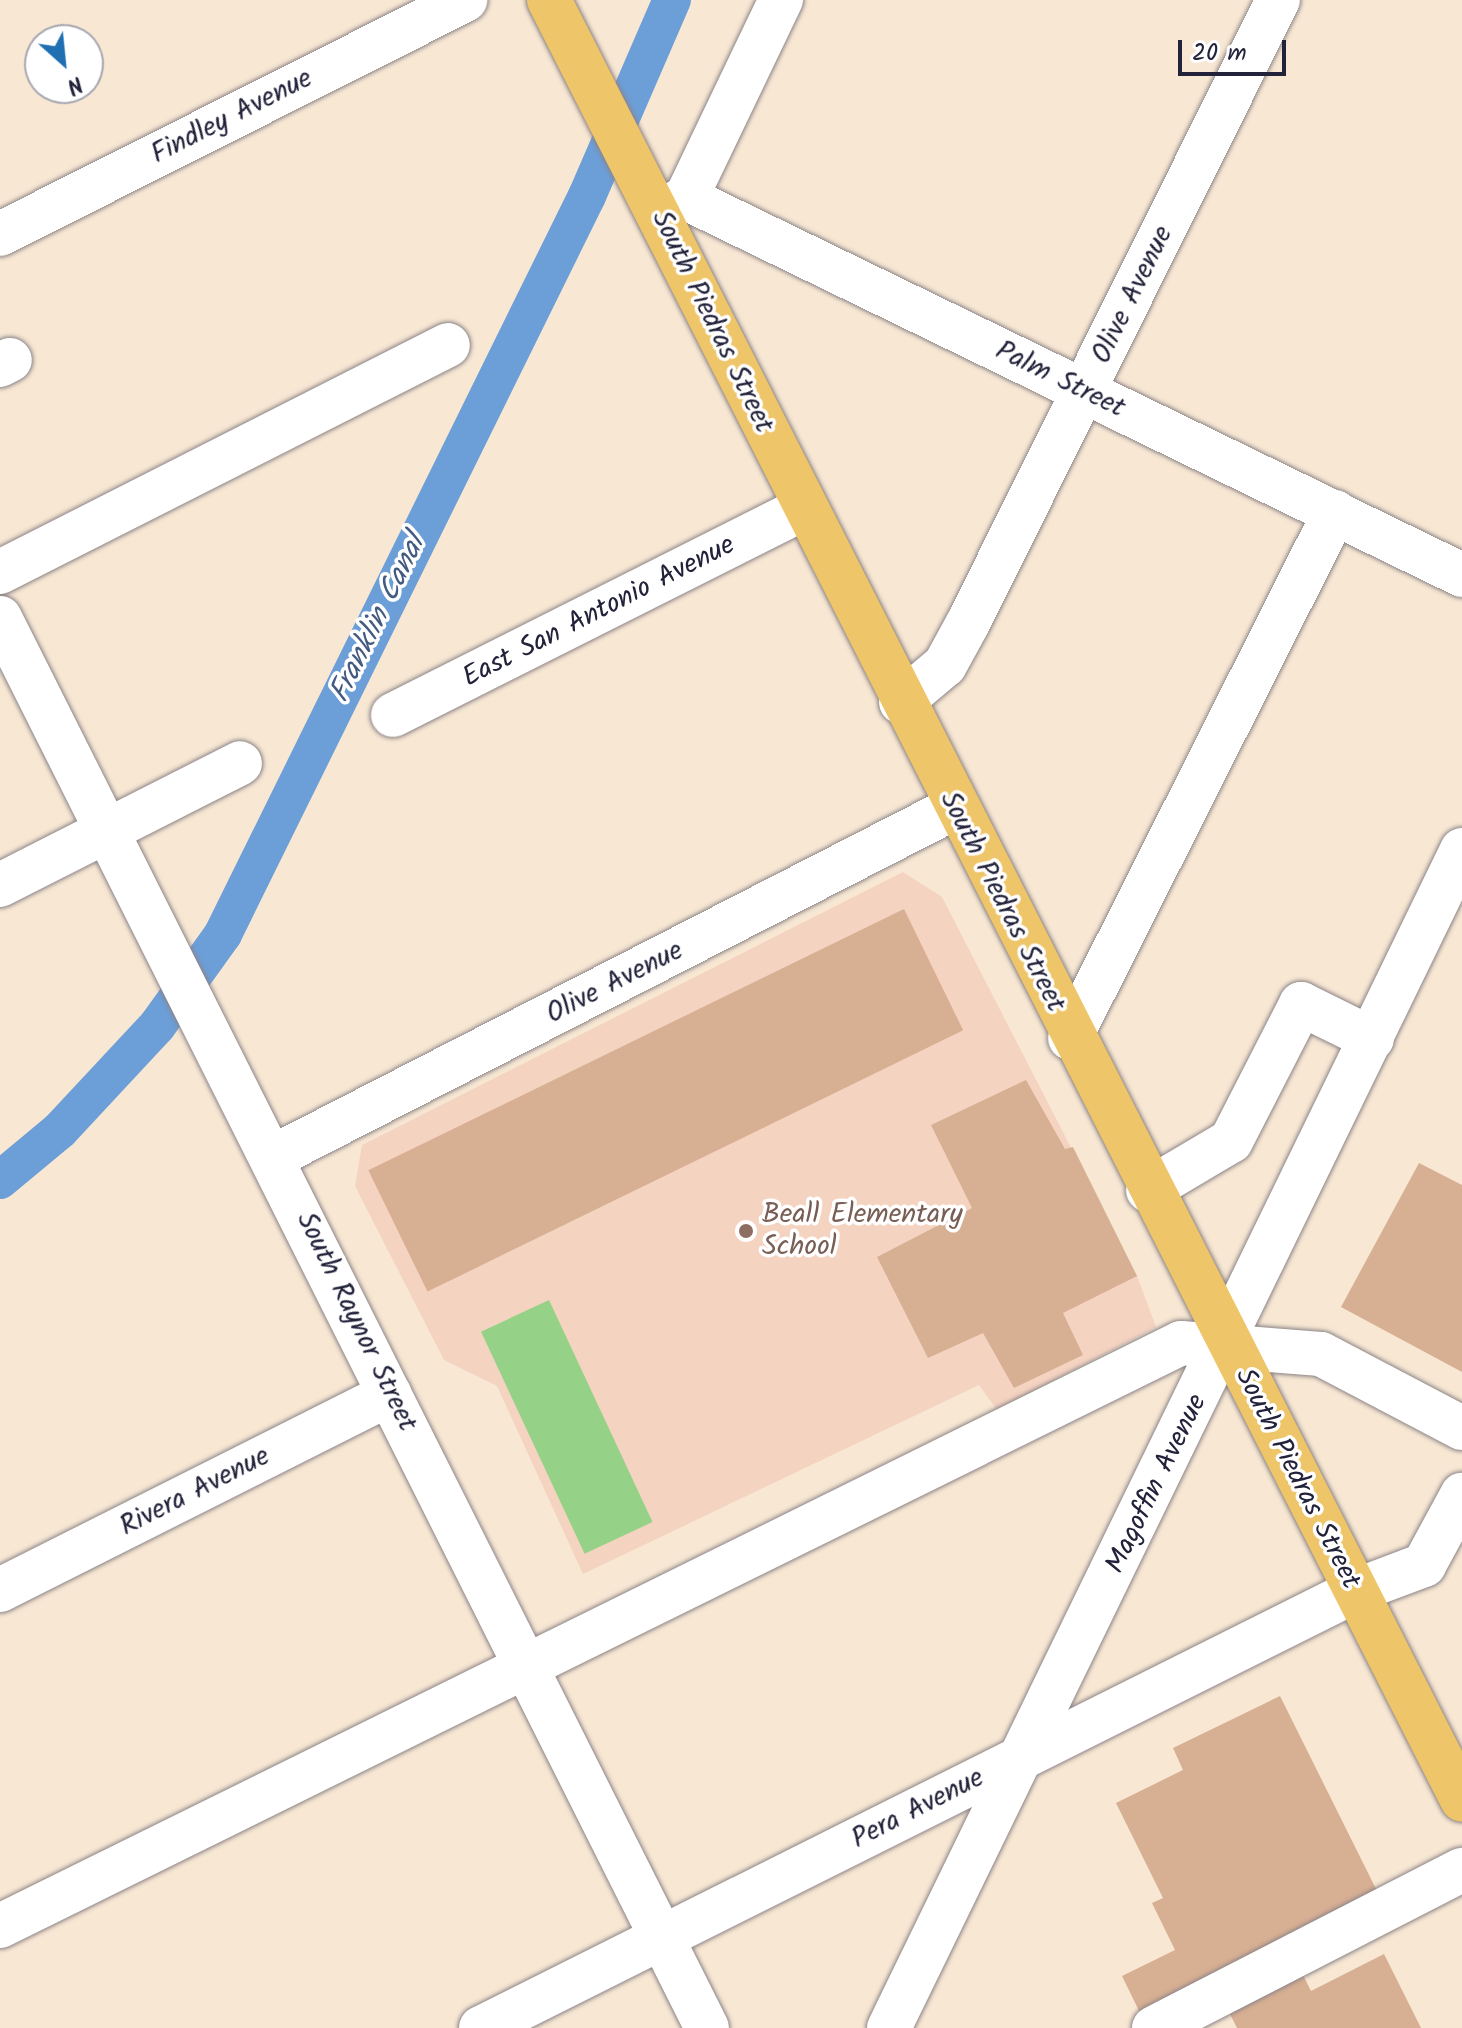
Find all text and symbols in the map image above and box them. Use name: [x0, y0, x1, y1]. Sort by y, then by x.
north arrow: [24, 24, 104, 104]
scale bar: [1182, 24, 1290, 74]
text: 20 m: [1192, 34, 1247, 73]
street label: Findley Avenue: [146, 62, 318, 172]
text: N: [60, 65, 88, 103]
street label: South Piedras Street: [644, 205, 780, 439]
street label: Olive Avenue: [1085, 221, 1181, 369]
street label: Palm Street: [990, 334, 1130, 426]
water label: Franklin Canal: [322, 529, 434, 709]
street label: East San Antonio Avenue: [457, 529, 741, 695]
street label: South Piedras Street: [932, 786, 1072, 1018]
street label: Olive Avenue: [541, 934, 689, 1032]
place label: Beall Elementary School: [762, 1198, 963, 1264]
street label: South Raynor Street: [288, 1207, 424, 1437]
marker: Beall Elementary School: [737, 1222, 755, 1240]
street label: South Piedras Street: [1227, 1363, 1367, 1595]
street label: Magoffin Avenue: [1099, 1389, 1215, 1579]
street label: Rivera Avenue: [115, 1440, 275, 1544]
street label: Pera Avenue: [846, 1761, 990, 1857]

